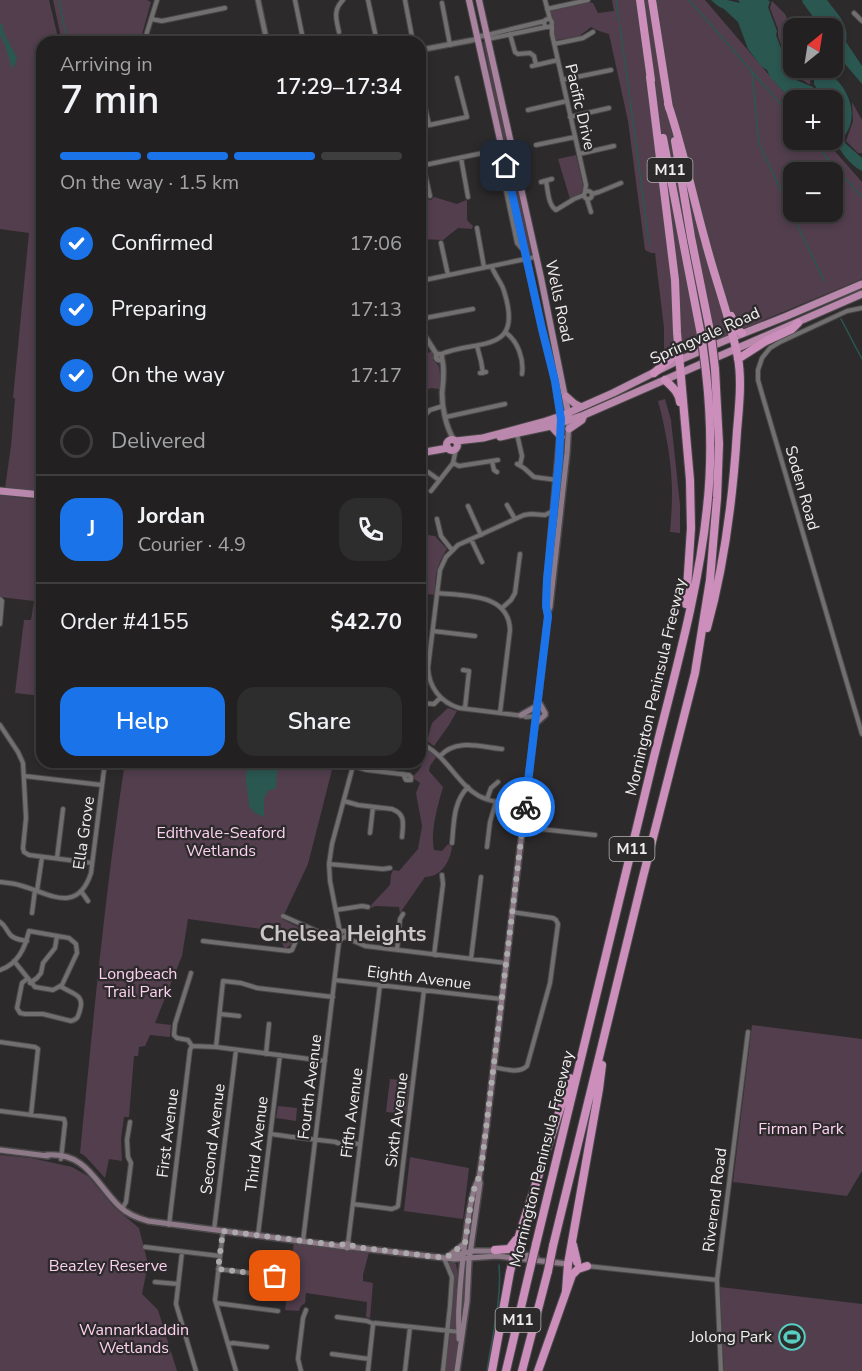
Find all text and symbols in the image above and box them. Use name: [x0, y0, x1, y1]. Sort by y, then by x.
north arrow: [783, 18, 843, 78]
map controls: [783, 18, 843, 222]
text: Arriving in: [60, 51, 153, 78]
street label: Pacific Drive: [559, 62, 601, 152]
text: 17:29–17:34: [275, 72, 402, 102]
text: 7 min: [60, 74, 159, 127]
button: +: [783, 90, 843, 150]
pin: [480, 140, 531, 191]
icon: home: [489, 149, 522, 182]
road number: M11: [648, 158, 692, 182]
button: −: [783, 162, 843, 222]
text: On the way · 1.5 km: [60, 169, 239, 196]
icon: check: [60, 227, 93, 260]
text: Confirmed: [111, 228, 213, 258]
text: 17:06: [349, 230, 402, 257]
street label: Wells Road: [540, 258, 578, 344]
icon: check: [60, 293, 93, 326]
text: Preparing: [111, 294, 207, 324]
text: 17:13: [349, 296, 402, 323]
street label: Springvale Road: [647, 302, 763, 370]
icon: check: [60, 359, 93, 392]
text: On the way: [111, 360, 225, 390]
text: 17:17: [349, 362, 402, 389]
text: Delivered: [111, 426, 206, 456]
street label: Soden Road: [779, 443, 825, 533]
button: phone: [339, 498, 402, 561]
text: Jordan: [138, 501, 205, 531]
text: J: [88, 514, 95, 544]
text: Courier · 4.9: [138, 531, 246, 558]
street label: Mornington Peninsula Freeway: [620, 575, 692, 798]
text: Order #4155: [60, 607, 189, 637]
text: $42.70: [331, 607, 402, 637]
button: Help: [60, 687, 225, 756]
button: Share: [237, 687, 402, 756]
courier: [495, 777, 555, 837]
icon: bike: [509, 791, 542, 824]
street label: Ella Grove: [68, 795, 100, 871]
park label: Edithvale-Seaford Wetlands: [156, 822, 286, 862]
road number: M11: [610, 837, 654, 861]
district label: Chelsea Heights: [259, 919, 427, 949]
street label: Eighth Avenue: [366, 961, 472, 995]
park label: Longbeach Trail Park: [99, 963, 177, 1003]
street label: Fourth Avenue: [293, 1033, 327, 1141]
street label: Mornington Peninsula Freeway: [504, 1048, 580, 1270]
street label: Fifth Avenue: [336, 1067, 368, 1159]
street label: Sixth Avenue: [380, 1071, 414, 1169]
street label: Second Avenue: [195, 1082, 231, 1196]
street label: First Avenue: [152, 1087, 184, 1179]
street label: Third Avenue: [240, 1095, 274, 1193]
park label: Firman Park: [758, 1118, 845, 1140]
street label: Riverend Road: [698, 1147, 732, 1253]
pin: [249, 1250, 300, 1301]
park label: Beazley Reserve: [49, 1255, 167, 1277]
icon: bag: [258, 1259, 291, 1292]
road number: M11: [496, 1308, 540, 1332]
park label: Wannarkladdin Wetlands: [79, 1319, 189, 1359]
sports icon: Jolong Park: [777, 1322, 807, 1352]
place label: Jolong Park: [689, 1326, 773, 1348]

